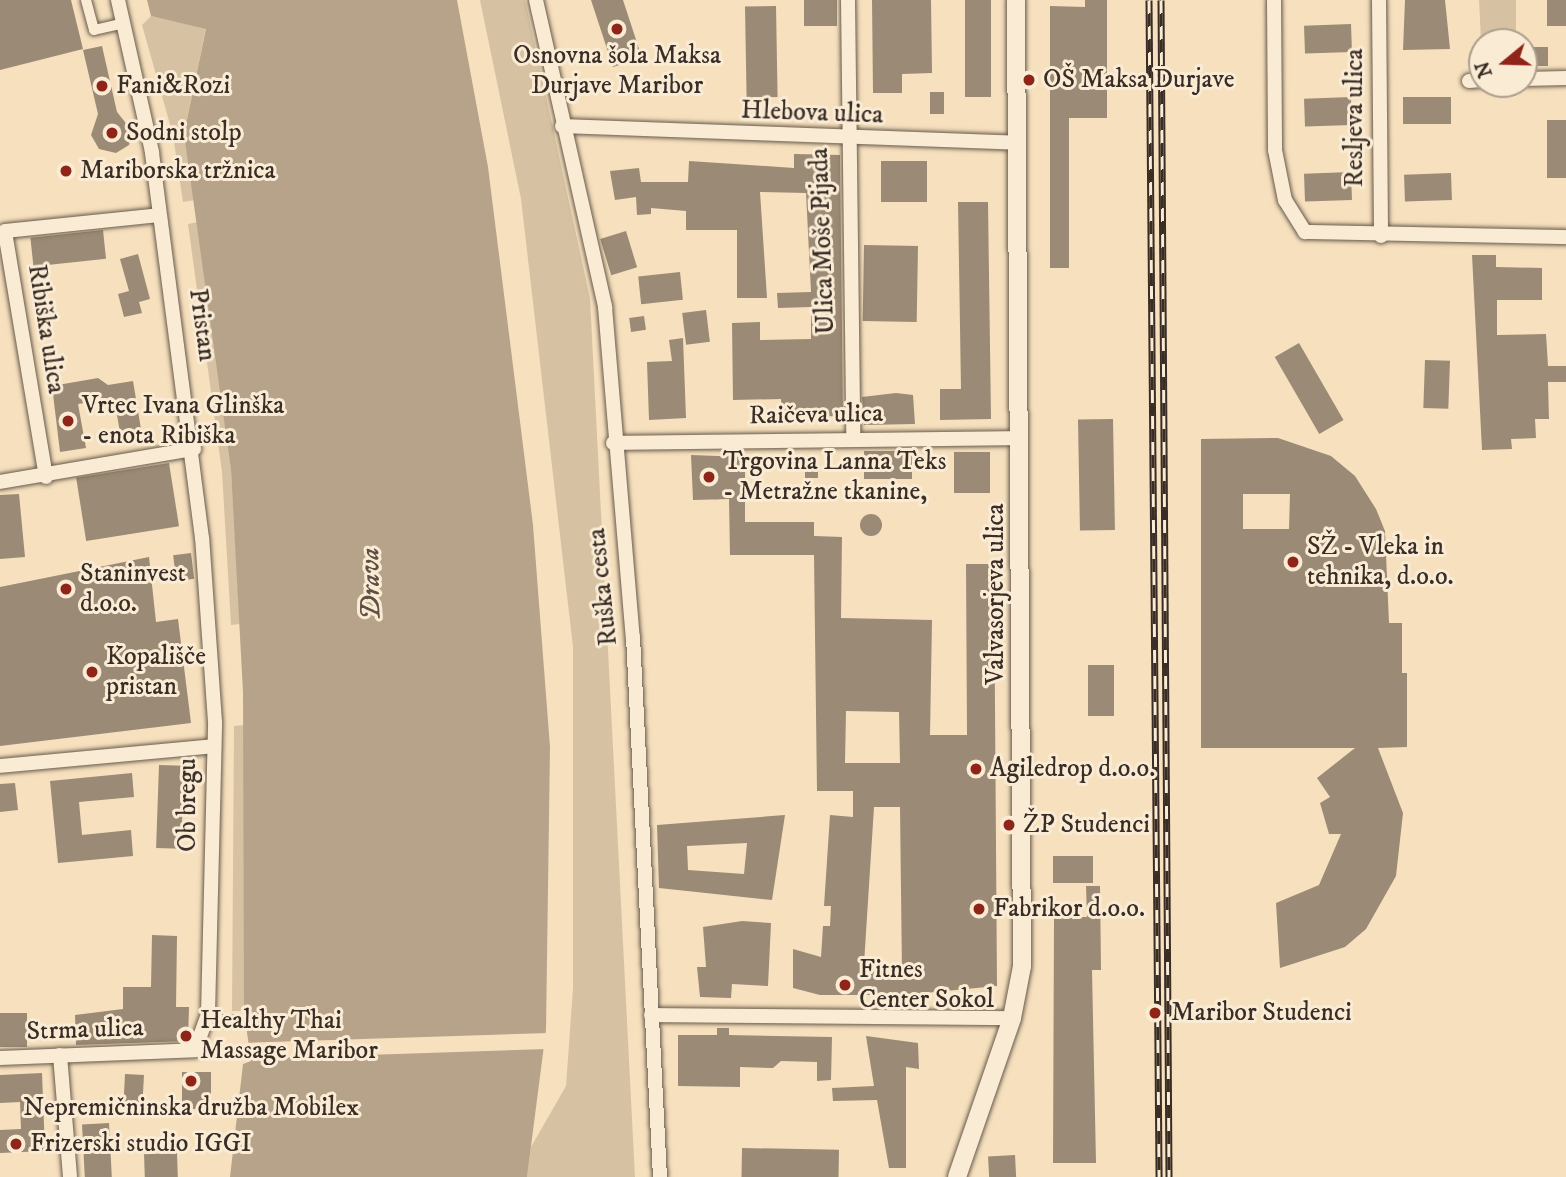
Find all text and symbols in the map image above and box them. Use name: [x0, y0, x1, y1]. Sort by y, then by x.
marker: Osnovna šola Maksa Durjave Maribor: [609, 21, 625, 37]
north arrow: [1468, 28, 1538, 98]
place label: Osnovna šola Maksa Durjave Maribor: [513, 40, 721, 102]
street label: Resljeva ulica: [1339, 49, 1371, 187]
text: N: [1471, 58, 1498, 80]
place label: OŠ Maksa Durjave: [1043, 64, 1235, 96]
place label: Fani&Rozi: [116, 70, 230, 102]
marker: OŠ Maksa Durjave: [1021, 72, 1037, 88]
marker: Fani&Rozi: [94, 78, 110, 94]
street label: Hlebova ulica: [740, 95, 884, 131]
place label: Sodni stolp: [126, 117, 242, 149]
marker: Sodni stolp: [104, 125, 120, 141]
street label: Ulica Moše Pijada: [804, 147, 842, 335]
place label: Mariborska tržnica: [80, 155, 276, 187]
marker: Mariborska tržnica: [58, 163, 74, 179]
street label: Ribiška ulica: [20, 262, 72, 396]
street label: Pristan: [181, 287, 223, 363]
place label: Vrtec Ivana Glinška - enota Ribiška: [82, 390, 284, 452]
street label: Raičeva ulica: [749, 398, 883, 432]
marker: Vrtec Ivana Glinška - enota Ribiška: [60, 413, 76, 429]
place label: Trgovina Lanna Teks - Metražne tkanine,: [723, 446, 946, 508]
marker: Trgovina Lanna Teks - Metražne tkanine,: [701, 469, 717, 485]
street label: Valvasorjeva ulica: [980, 503, 1012, 685]
street label: Ruška cesta: [581, 527, 625, 647]
place label: SŽ - Vleka in tehnika, d.o.o.: [1307, 531, 1454, 592]
water label: Drava: [354, 547, 388, 621]
marker: SŽ - Vleka in tehnika, d.o.o.: [1285, 554, 1301, 570]
place label: Staninvest d.o.o.: [80, 558, 186, 620]
marker: Staninvest d.o.o.: [58, 581, 74, 597]
place label: Kopališče pristan: [106, 641, 206, 702]
marker: Kopališče pristan: [84, 664, 100, 680]
place label: Agiledrop d.o.o.: [990, 753, 1155, 785]
street label: Ob bregu: [172, 758, 204, 852]
marker: Agiledrop d.o.o.: [968, 761, 984, 777]
place label: ŽP Studenci: [1023, 809, 1150, 841]
marker: ŽP Studenci: [1001, 817, 1017, 833]
place label: Fabrikor d.o.o.: [993, 893, 1145, 925]
marker: Fabrikor d.o.o.: [971, 901, 987, 917]
place label: Fitnes Center Sokol: [859, 954, 994, 1016]
marker: Fitnes Center Sokol: [837, 977, 853, 993]
place label: Maribor Studenci: [1171, 997, 1352, 1029]
marker: Maribor Studenci: [1145, 1003, 1165, 1023]
place label: Healthy Thai Massage Maribor: [200, 1005, 378, 1066]
street label: Strma ulica: [26, 1012, 144, 1048]
marker: Healthy Thai Massage Maribor: [178, 1028, 194, 1044]
marker: Nepremičninska družba Mobilex: [183, 1073, 199, 1089]
place label: Nepremičninska družba Mobilex: [23, 1092, 359, 1124]
place label: Frizerski studio IGGI: [30, 1128, 252, 1160]
marker: Frizerski studio IGGI: [8, 1136, 24, 1152]

